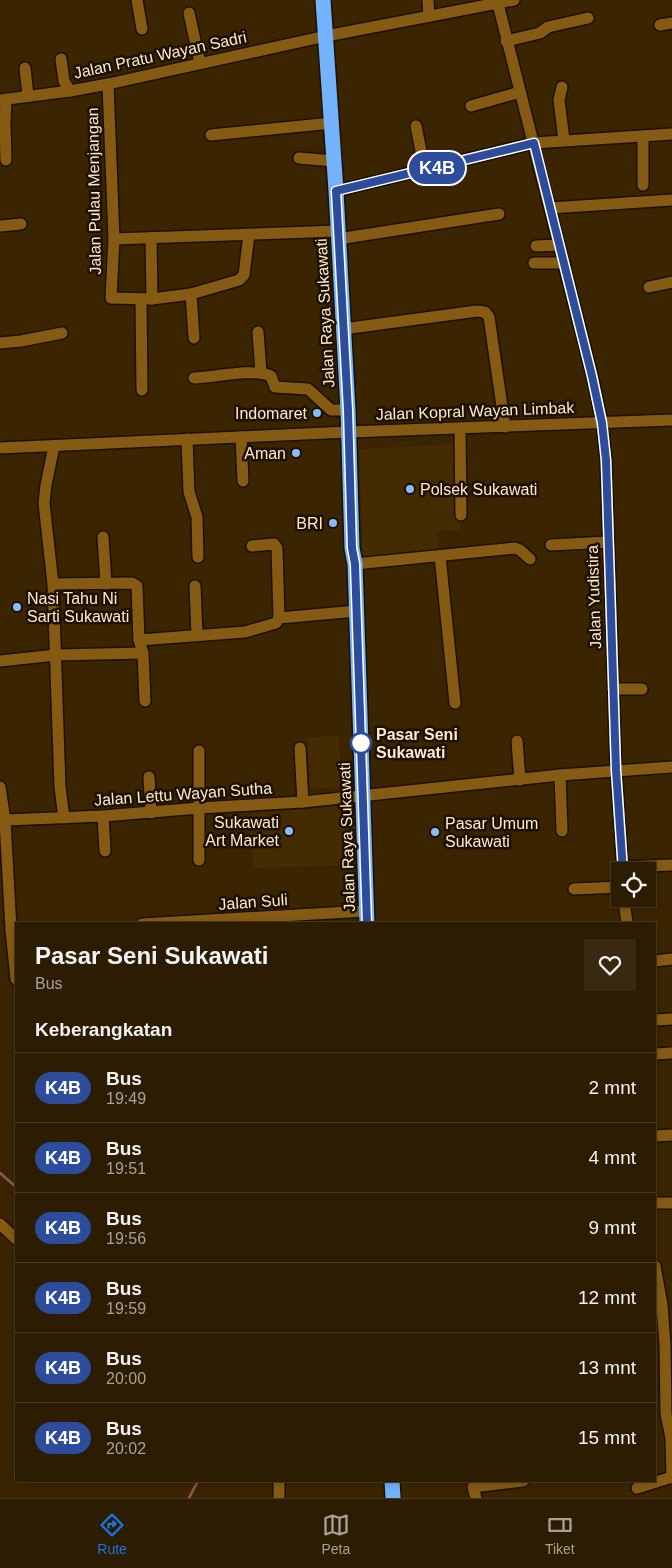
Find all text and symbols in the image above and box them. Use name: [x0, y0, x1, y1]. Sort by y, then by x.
street label: Jalan Pratu Wayan Sadri: [72, 28, 248, 82]
street label: Jalan Pulau Menjangan: [84, 107, 104, 275]
line badge: K4B: [408, 152, 466, 184]
text: K4B: [419, 158, 455, 178]
street label: Jalan Raya Sukawati: [313, 238, 337, 388]
street label: Jalan Kopral Wayan Limbak: [375, 399, 576, 423]
place label: Indomaret: [235, 405, 308, 422]
marker: Indomaret: [311, 407, 323, 419]
place label: Aman: [244, 445, 286, 462]
marker: Aman: [290, 447, 302, 459]
place label: Polsek Sukawati: [420, 481, 537, 498]
marker: Polsek Sukawati: [404, 483, 416, 495]
place label: BRI: [296, 515, 323, 532]
marker: BRI: [327, 517, 339, 529]
street label: Jalan Yudistira: [584, 545, 604, 649]
place label: Nasi Tahu Ni Sarti Sukawati: [27, 590, 129, 625]
marker: Nasi Tahu Ni Sarti Sukawati: [11, 601, 23, 613]
place label: Pasar Seni Sukawati: [376, 726, 458, 761]
marker: Pasar Seni Sukawati: [350, 732, 372, 754]
street label: Jalan Raya Sukawati: [336, 762, 358, 912]
street label: Jalan Lettu Wayan Sutha: [94, 779, 273, 809]
place label: Sukawati Art Market: [205, 814, 280, 849]
place label: Pasar Umum Sukawati: [445, 815, 538, 850]
marker: Sukawati Art Market: [283, 825, 295, 837]
marker: Pasar Umum Sukawati: [429, 826, 441, 838]
map controls: [611, 862, 656, 907]
button: locate: [611, 862, 656, 907]
street label: Jalan Suli: [218, 891, 288, 913]
button: heart: [584, 939, 636, 991]
text: Pasar Seni Sukawati: [35, 942, 268, 969]
text: Bus: [35, 975, 63, 992]
text: Keberangkatan: [35, 1019, 172, 1040]
text: Bus: [106, 1068, 142, 1089]
text: 2 mnt: [588, 1077, 636, 1098]
text: K4B: [45, 1078, 81, 1098]
text: 19:49: [106, 1090, 146, 1107]
text: Bus: [106, 1138, 142, 1159]
text: 4 mnt: [588, 1147, 636, 1168]
text: K4B: [45, 1148, 81, 1168]
text: 19:51: [106, 1160, 146, 1177]
text: Bus: [106, 1208, 142, 1229]
text: 9 mnt: [588, 1217, 636, 1238]
text: K4B: [45, 1218, 81, 1238]
text: 19:56: [106, 1230, 146, 1247]
text: Bus: [106, 1278, 142, 1299]
text: 12 mnt: [578, 1287, 636, 1308]
text: K4B: [45, 1288, 81, 1308]
text: 19:59: [106, 1300, 146, 1317]
text: Bus: [106, 1348, 142, 1369]
text: 13 mnt: [578, 1357, 636, 1378]
text: K4B: [45, 1358, 81, 1378]
text: 20:00: [106, 1370, 146, 1387]
text: Bus: [106, 1418, 142, 1439]
text: 15 mnt: [578, 1427, 636, 1448]
text: K4B: [45, 1428, 81, 1448]
text: 20:02: [106, 1440, 146, 1457]
tab: Rute: [97, 1511, 127, 1557]
tab: Peta: [321, 1511, 350, 1557]
tab: Tiket: [545, 1511, 575, 1557]

